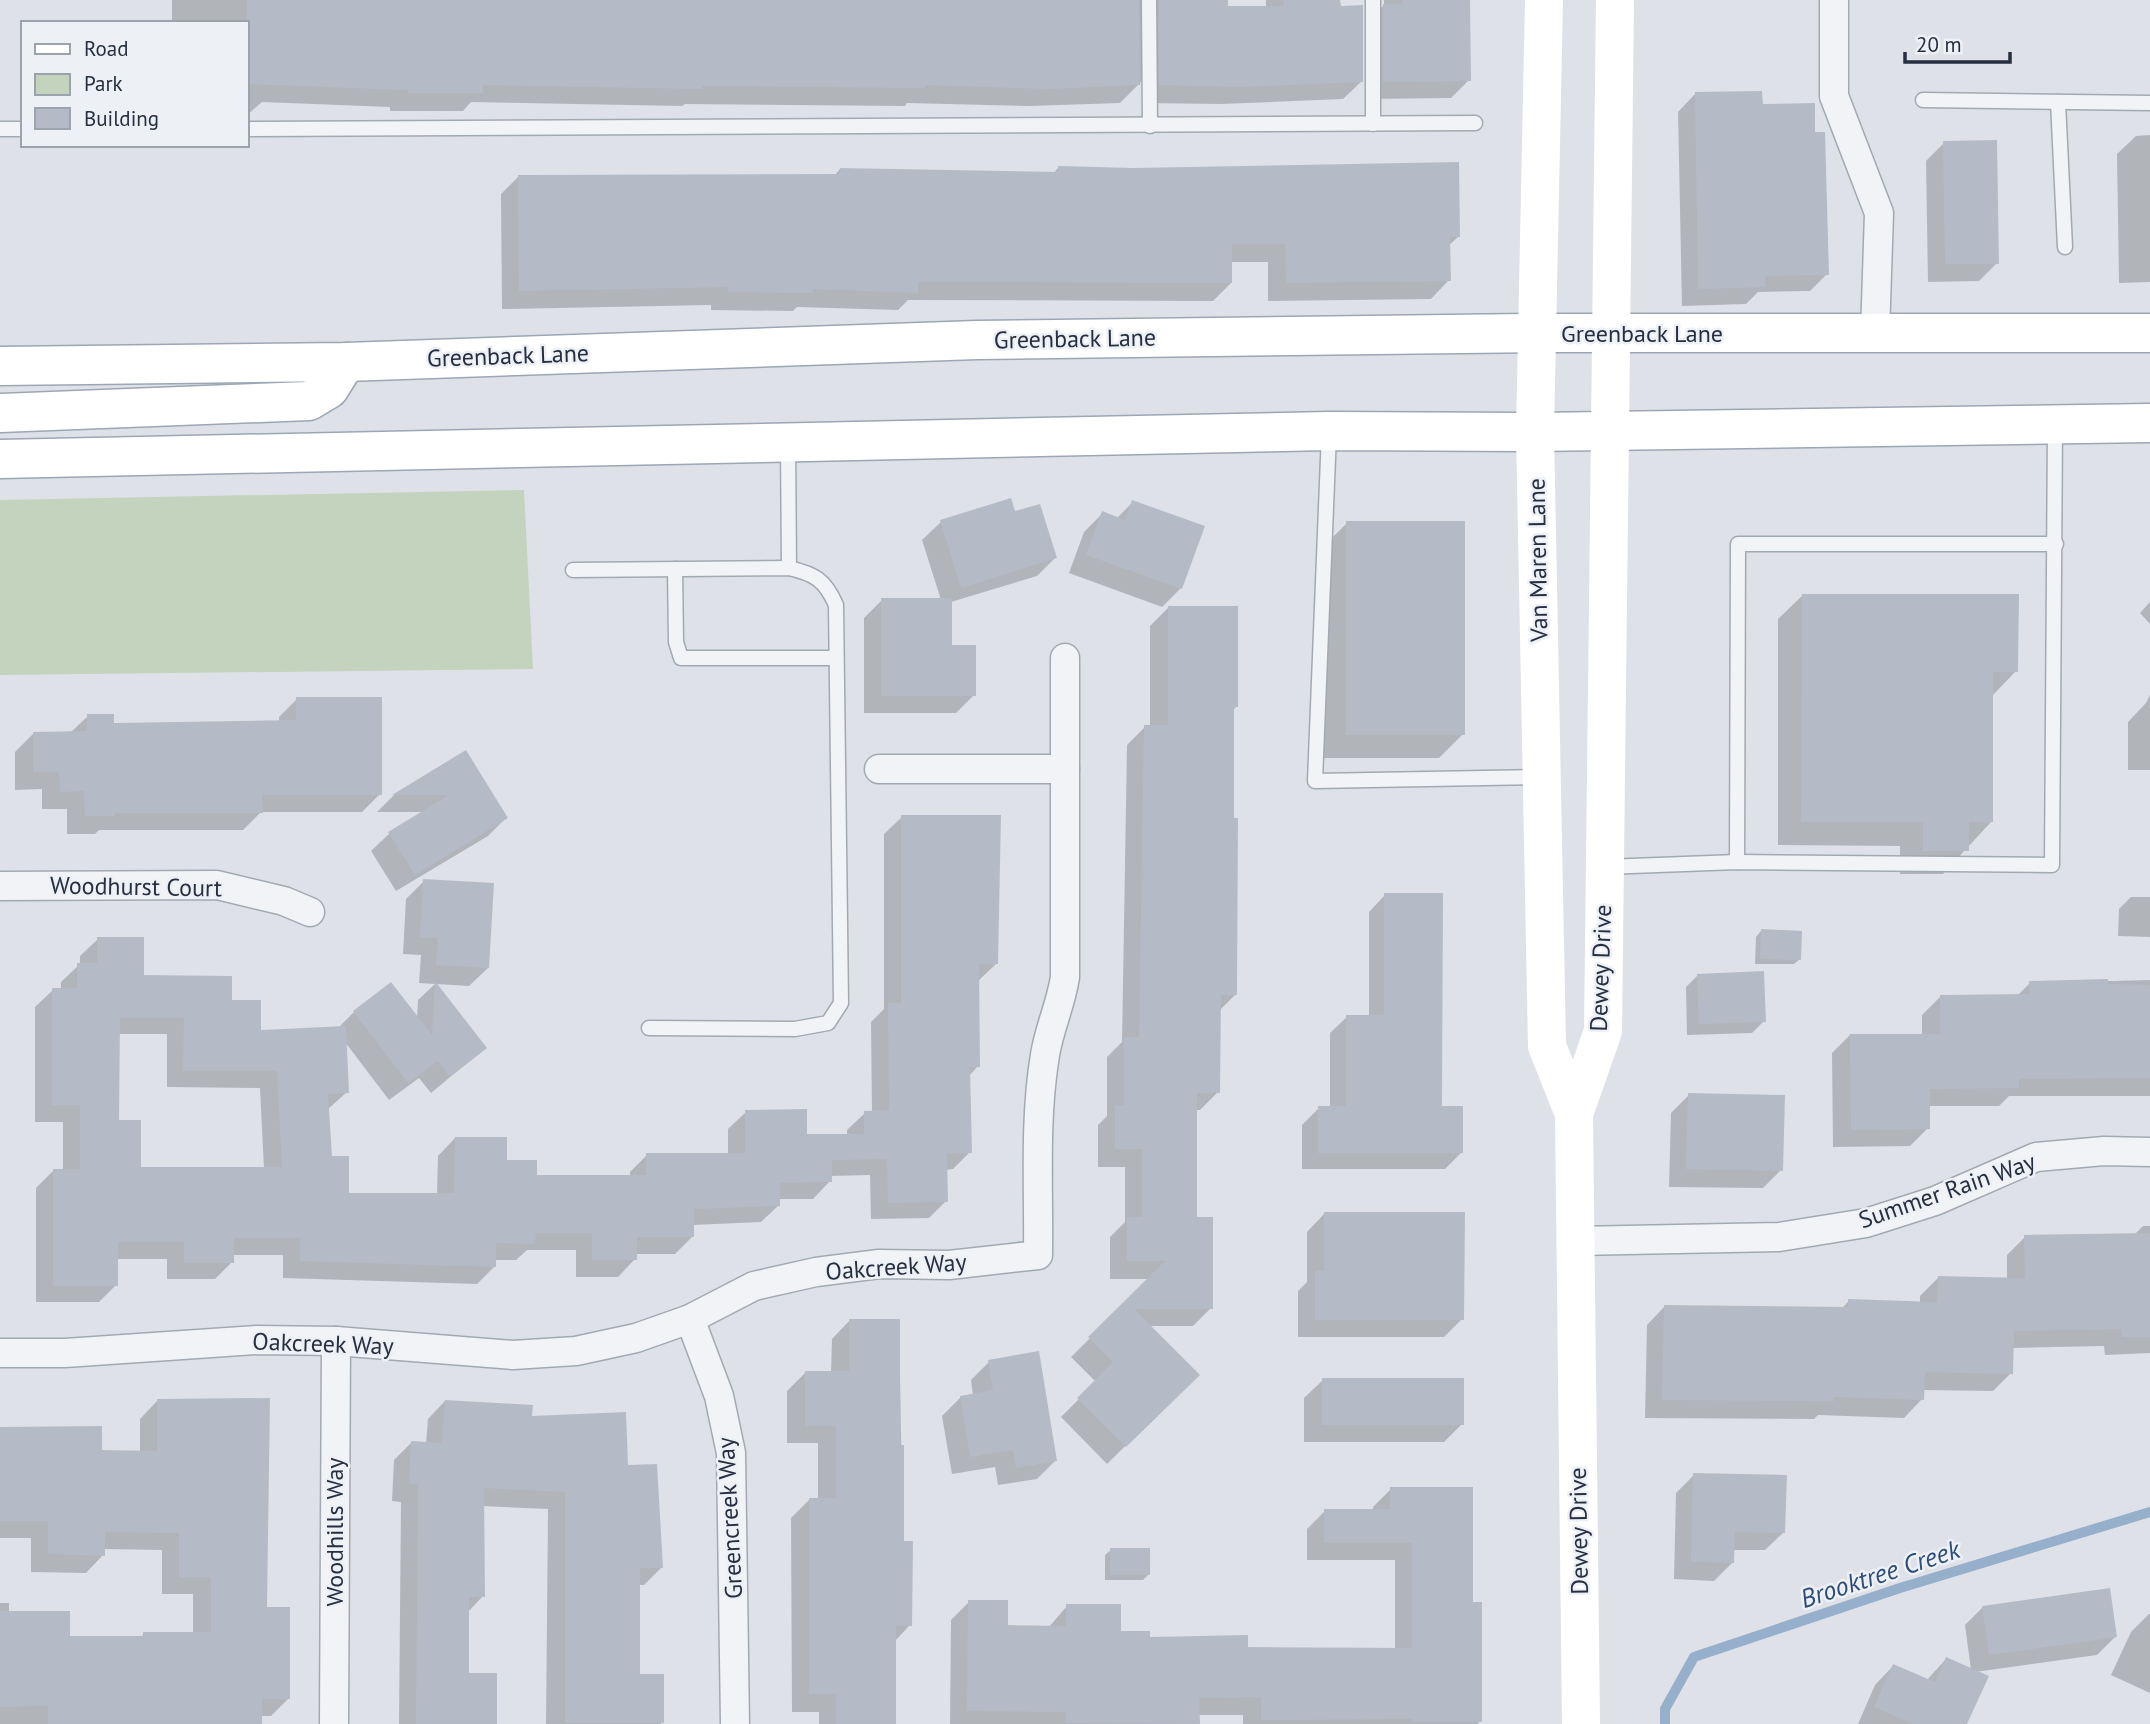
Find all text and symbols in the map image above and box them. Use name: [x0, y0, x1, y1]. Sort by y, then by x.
legend: [21, 21, 248, 147]
scale bar: [1905, 21, 2010, 65]
text: 20 m: [1916, 31, 1962, 58]
text: Road: [84, 35, 128, 62]
text: Park: [84, 70, 123, 97]
text: Building: [84, 105, 159, 132]
street label: Greenback Lane: [1561, 318, 1723, 349]
street label: Greenback Lane: [994, 322, 1156, 355]
street label: Greenback Lane: [426, 337, 590, 374]
street label: Van Maren Lane: [1521, 478, 1554, 643]
street label: Woodhurst Court: [50, 870, 222, 903]
street label: Dewey Drive: [1583, 904, 1618, 1032]
street label: Summer Rain Way: [1854, 1146, 2039, 1235]
street label: Oakcreek Way: [824, 1246, 968, 1287]
street label: Oakcreek Way: [252, 1326, 394, 1361]
street label: Greencreek Way: [710, 1436, 749, 1600]
street label: Woodhills Way: [319, 1457, 350, 1607]
street label: Dewey Drive: [1562, 1467, 1595, 1595]
water label: Brooktree Creek: [1796, 1532, 1965, 1615]

